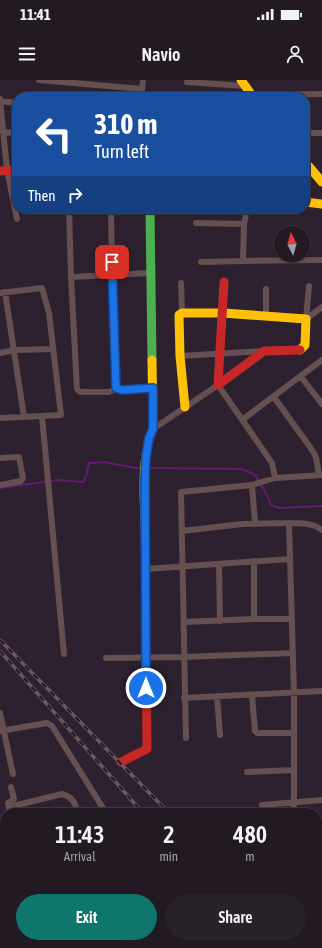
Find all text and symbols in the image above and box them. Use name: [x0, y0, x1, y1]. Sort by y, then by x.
text: 11:41: [20, 6, 51, 23]
icon: menu: [16, 43, 38, 65]
icon: person: [284, 43, 306, 65]
text: Navio: [141, 44, 181, 65]
icon: left: [28, 108, 80, 160]
text: 310 m: [94, 108, 157, 140]
text: Turn left: [94, 141, 149, 162]
icon: right: [64, 184, 86, 206]
text: Then: [28, 187, 56, 204]
north arrow: [274, 226, 310, 262]
map controls: [274, 226, 310, 262]
pin: [95, 245, 129, 279]
icon: arrive: [101, 251, 123, 273]
position arrow: [125, 667, 167, 709]
text: 11:43: [55, 821, 104, 848]
text: 2: [163, 821, 174, 848]
text: 480: [233, 821, 267, 848]
text: Arrival: [64, 849, 96, 864]
text: min: [159, 849, 178, 864]
text: m: [245, 849, 255, 864]
button: Exit: [16, 894, 157, 940]
button: Share: [165, 894, 306, 940]

